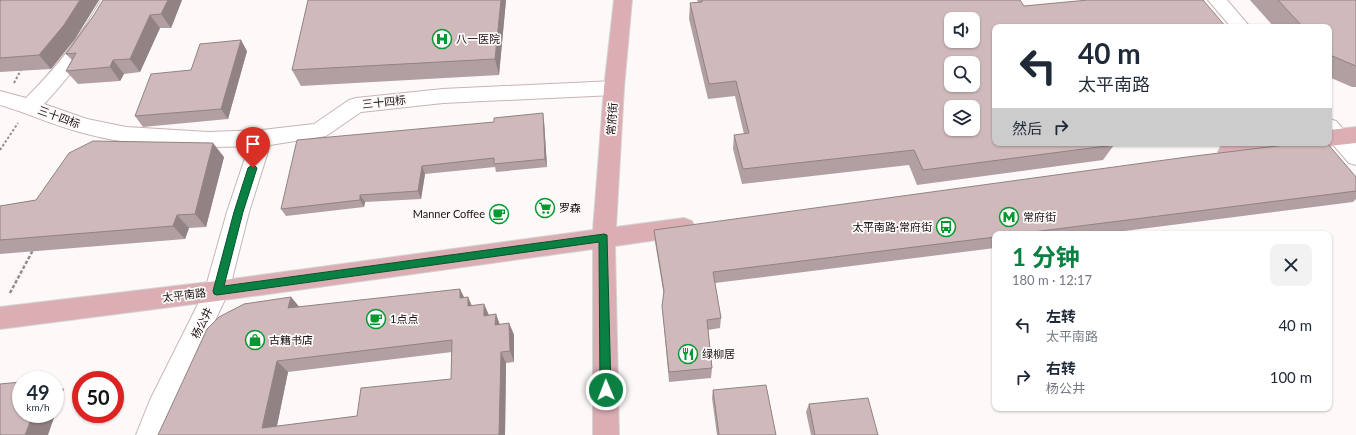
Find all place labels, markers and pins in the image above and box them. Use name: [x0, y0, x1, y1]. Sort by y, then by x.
hospital icon: 八一医院: [431, 28, 453, 50]
place label: 八一医院: [456, 32, 500, 45]
pin: [236, 127, 270, 168]
supermarket icon: 罗森: [534, 197, 556, 219]
place label: 罗森: [559, 201, 581, 214]
cafe icon: Manner Coffee: [488, 203, 510, 225]
metro station icon: 常府街: [998, 206, 1020, 228]
place label: Manner Coffee: [413, 207, 485, 220]
place label: 常府街: [1023, 210, 1056, 223]
bus stop icon: 太平南路·常府街: [935, 216, 957, 238]
place label: 太平南路·常府街: [852, 220, 932, 233]
cafe icon: 1点点: [365, 308, 387, 330]
place label: 1点点: [390, 312, 418, 325]
shop icon: 古籍书店: [244, 329, 266, 351]
place label: 古籍书店: [269, 333, 313, 346]
restaurant icon: 绿柳居: [677, 343, 699, 365]
place label: 绿柳居: [702, 347, 735, 360]

